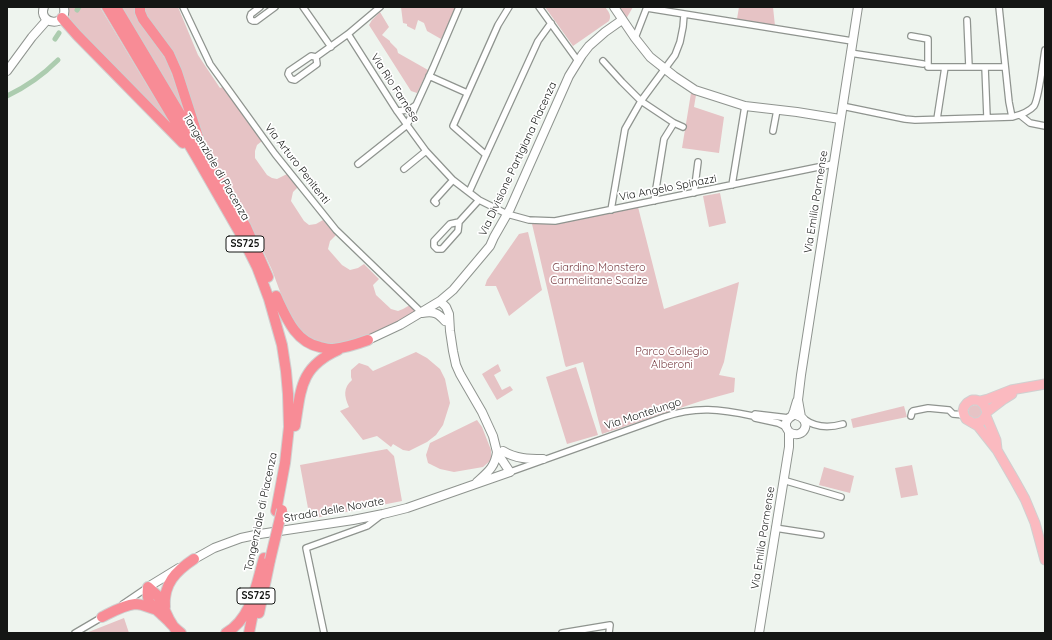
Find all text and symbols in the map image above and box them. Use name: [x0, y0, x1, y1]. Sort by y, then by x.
street label: Via Rio Farnese: [368, 51, 422, 125]
street label: Via Divisione Partigiana Piacenza: [476, 80, 560, 238]
street label: Tangenziale di Piacenza: [180, 111, 252, 223]
street label: Via Arturo Penitenti: [262, 121, 332, 207]
street label: Via Emilia Parmense: [801, 150, 831, 254]
street label: Via Angelo Spinazzi: [618, 172, 718, 204]
road number: SS725: [226, 236, 264, 252]
park label: Giardino Monstero Carmelitane Scalze: [550, 261, 648, 287]
park label: Parco Collegio Alberoni: [635, 345, 709, 371]
street label: Via Montelungo: [603, 395, 683, 433]
street label: Tangenziale di Piacenza: [242, 451, 280, 573]
street label: Via Emilia Parmense: [748, 486, 778, 590]
street label: Strada delle Novate: [283, 495, 385, 525]
road number: SS725: [237, 588, 275, 604]

